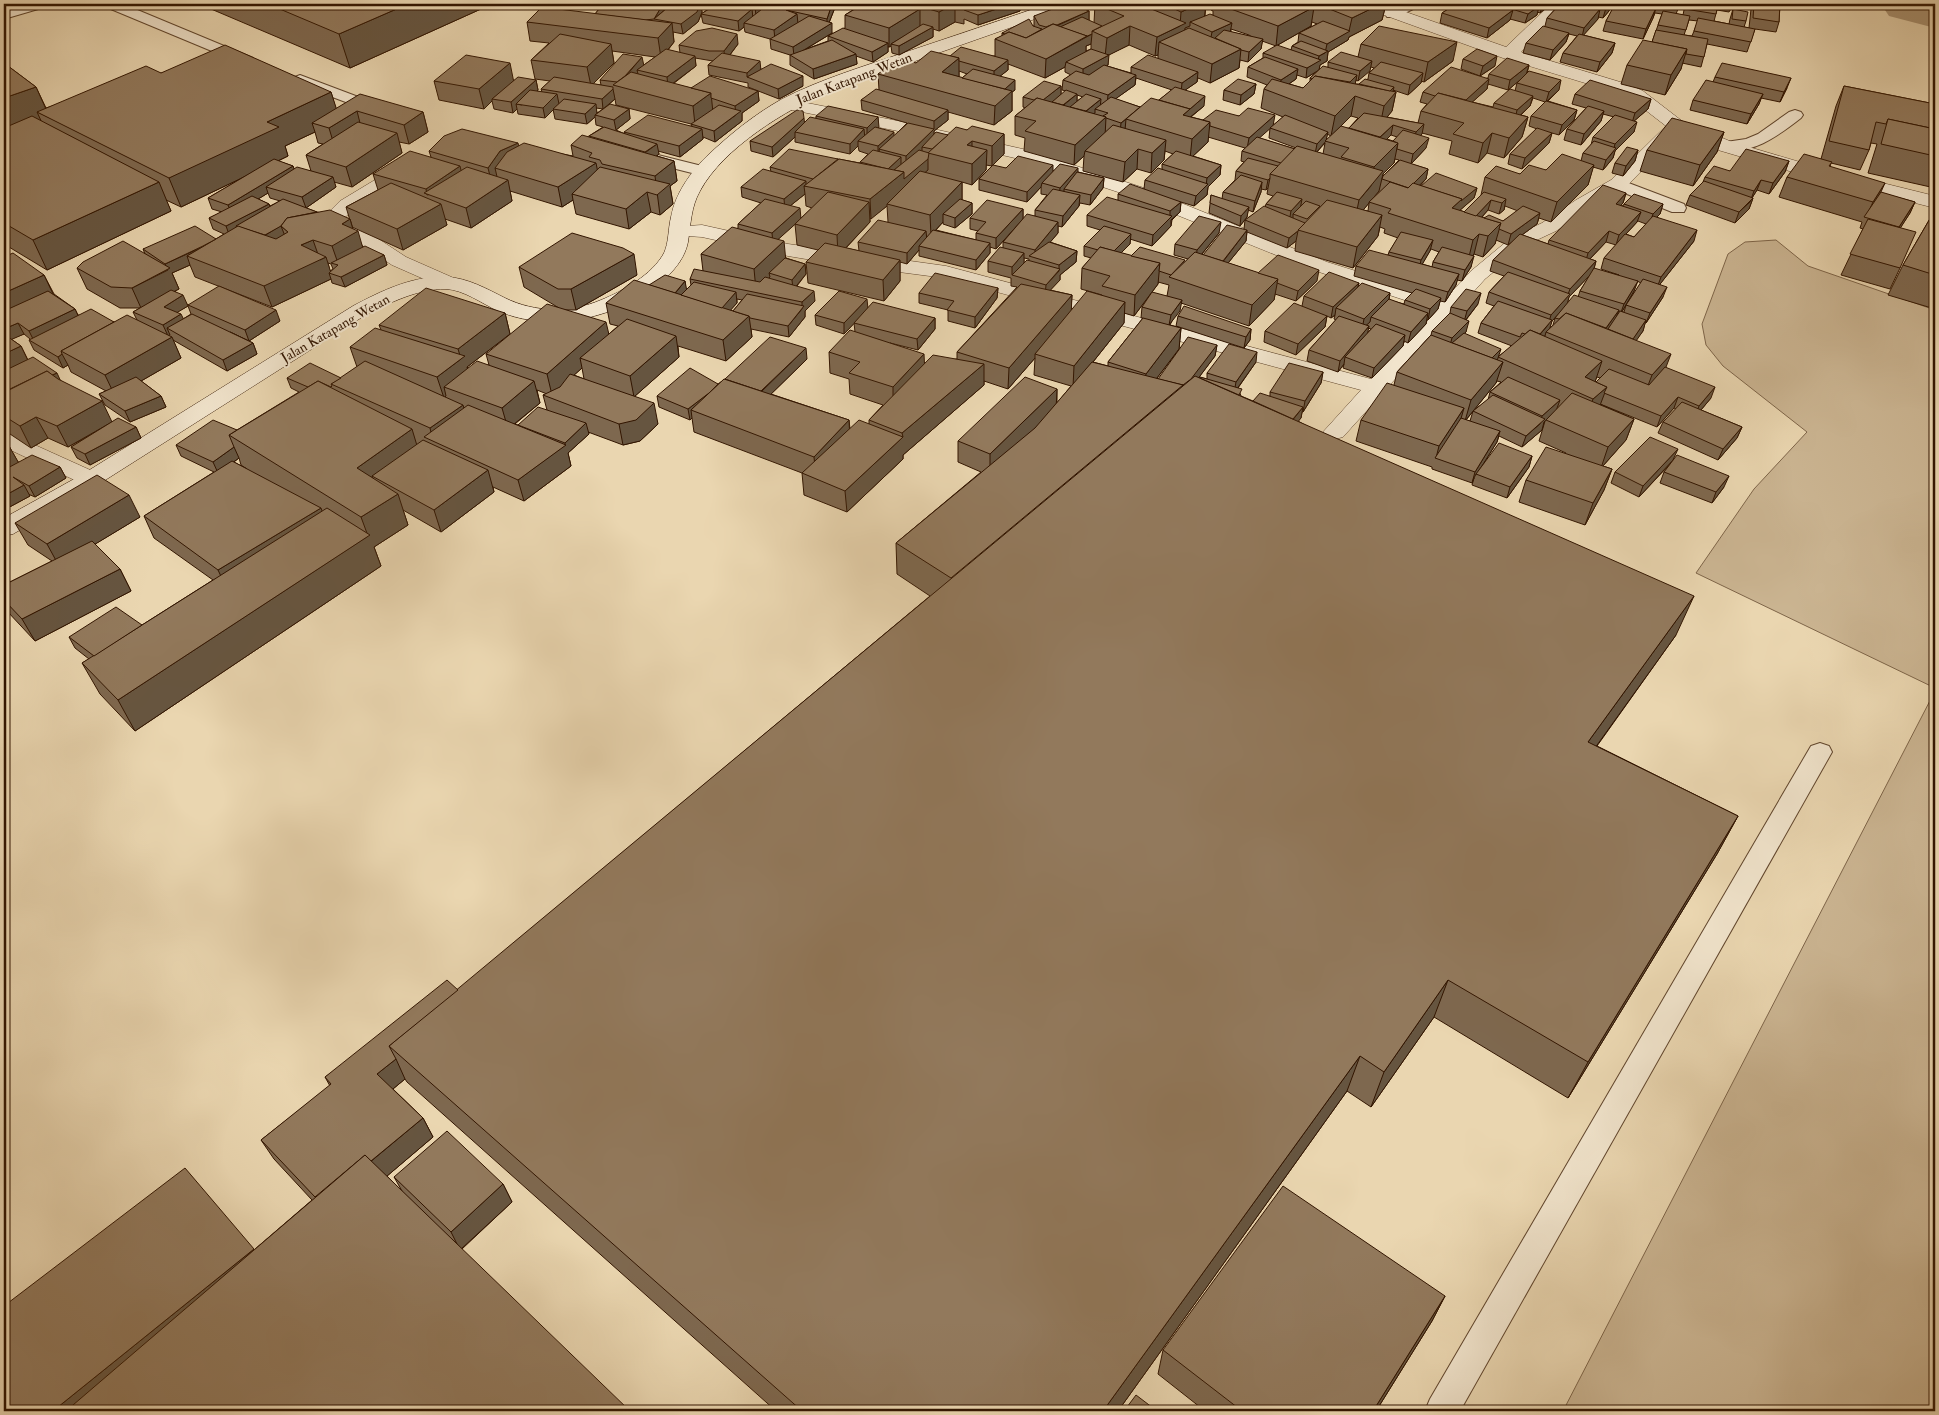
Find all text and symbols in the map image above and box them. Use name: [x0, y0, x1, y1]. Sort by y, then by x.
street label: Jalan Katapang Wetan: [793, 49, 915, 110]
street label: Jalan Katapang Wetan: [277, 290, 393, 368]

